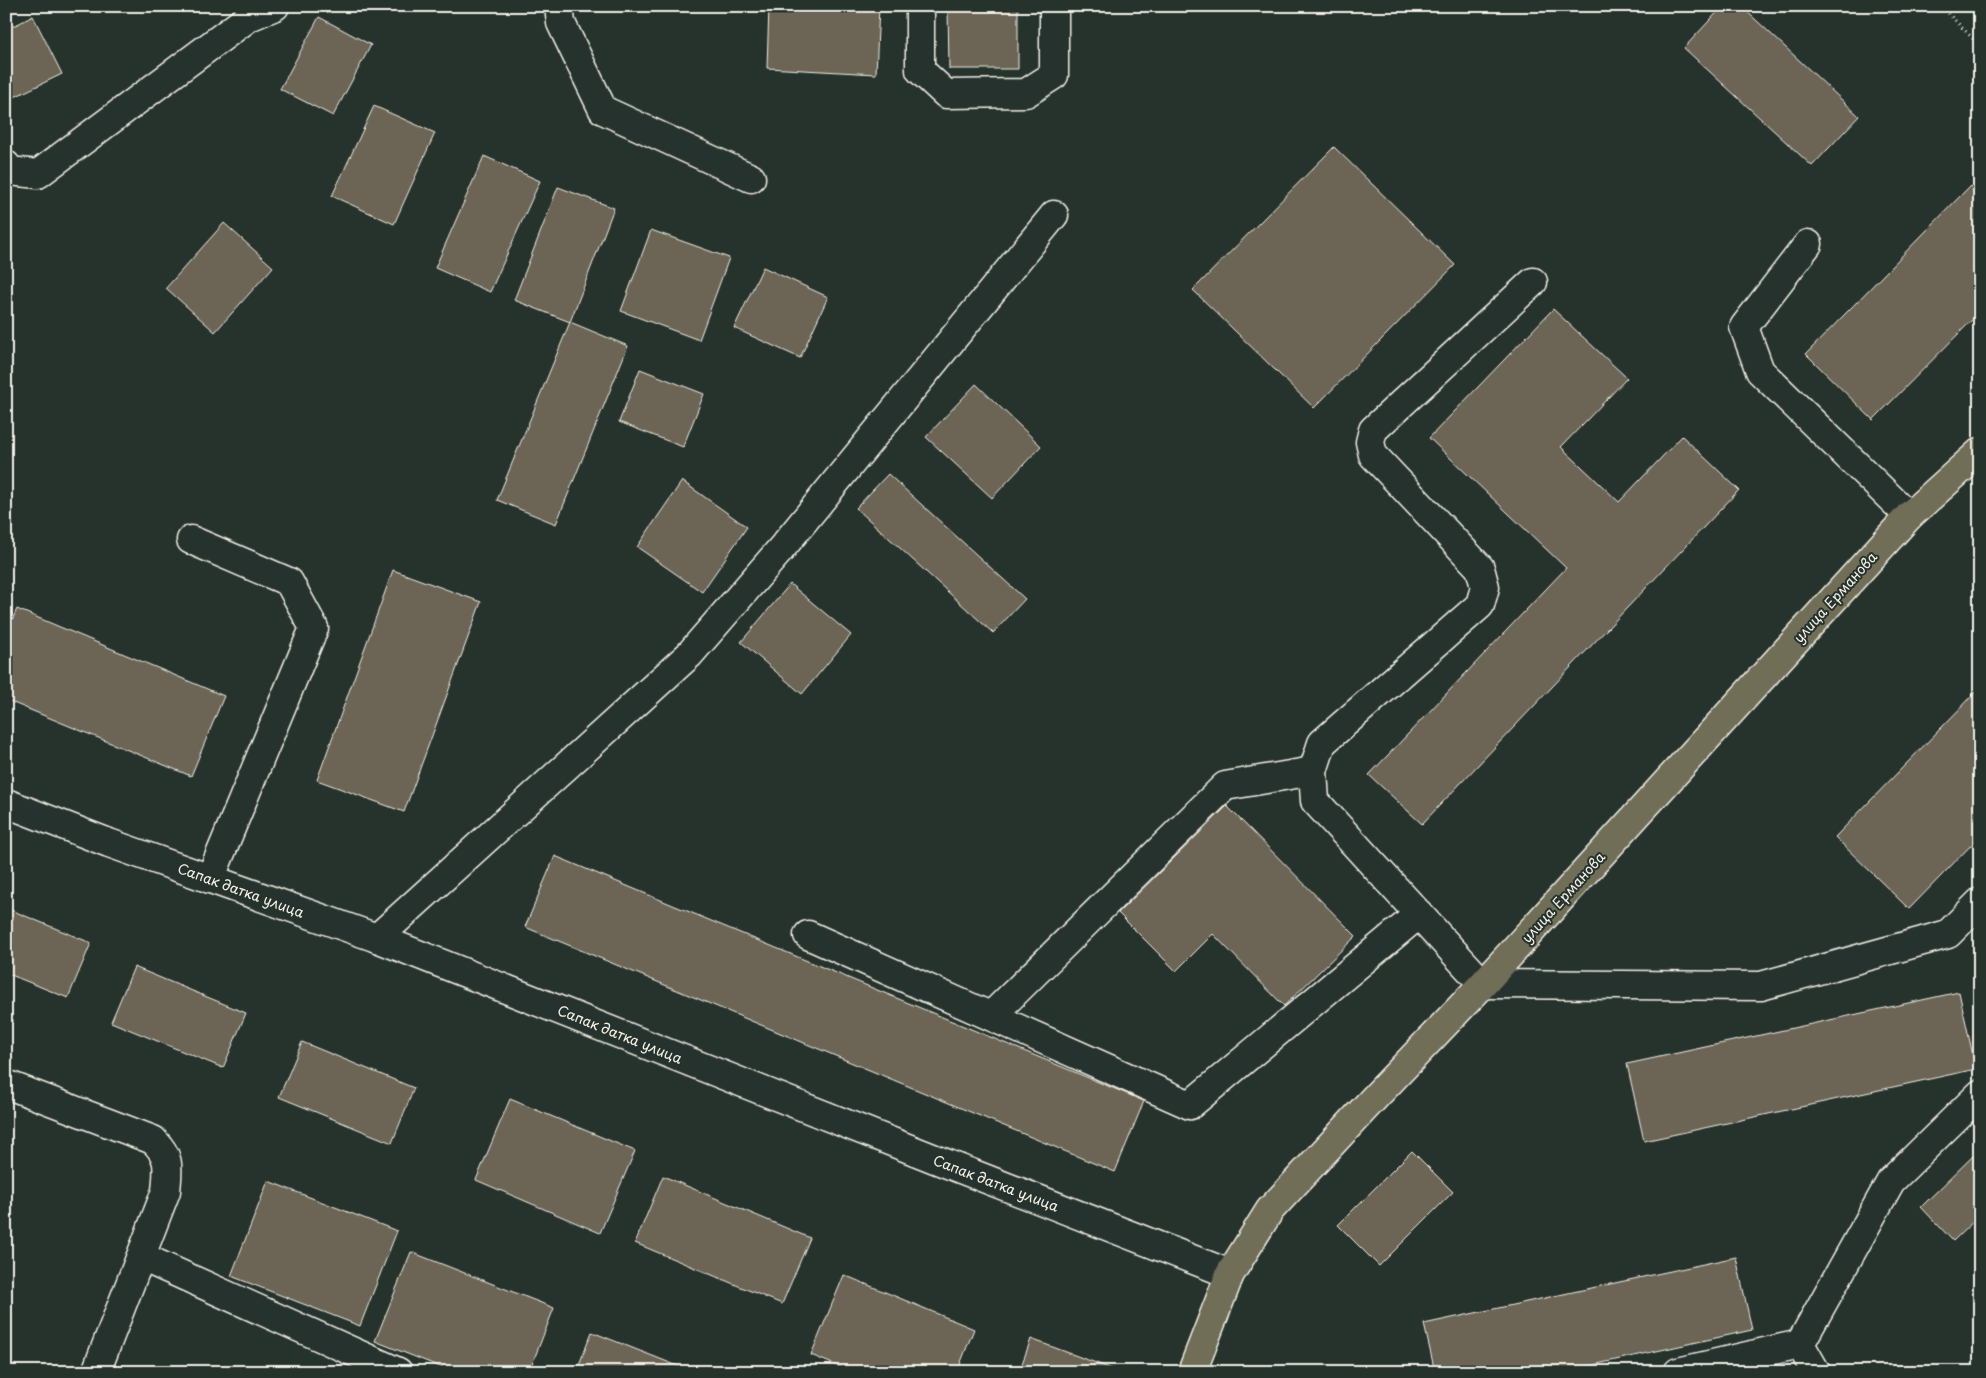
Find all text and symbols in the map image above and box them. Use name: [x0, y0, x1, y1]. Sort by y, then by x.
street label: улица Ерманова: [1788, 547, 1882, 647]
street label: улица Ерманова: [1516, 847, 1610, 947]
street label: Сапак датка улица: [175, 857, 307, 923]
street label: Сапак датка улица: [554, 999, 686, 1069]
street label: Сапак датка улица: [930, 1149, 1062, 1217]

